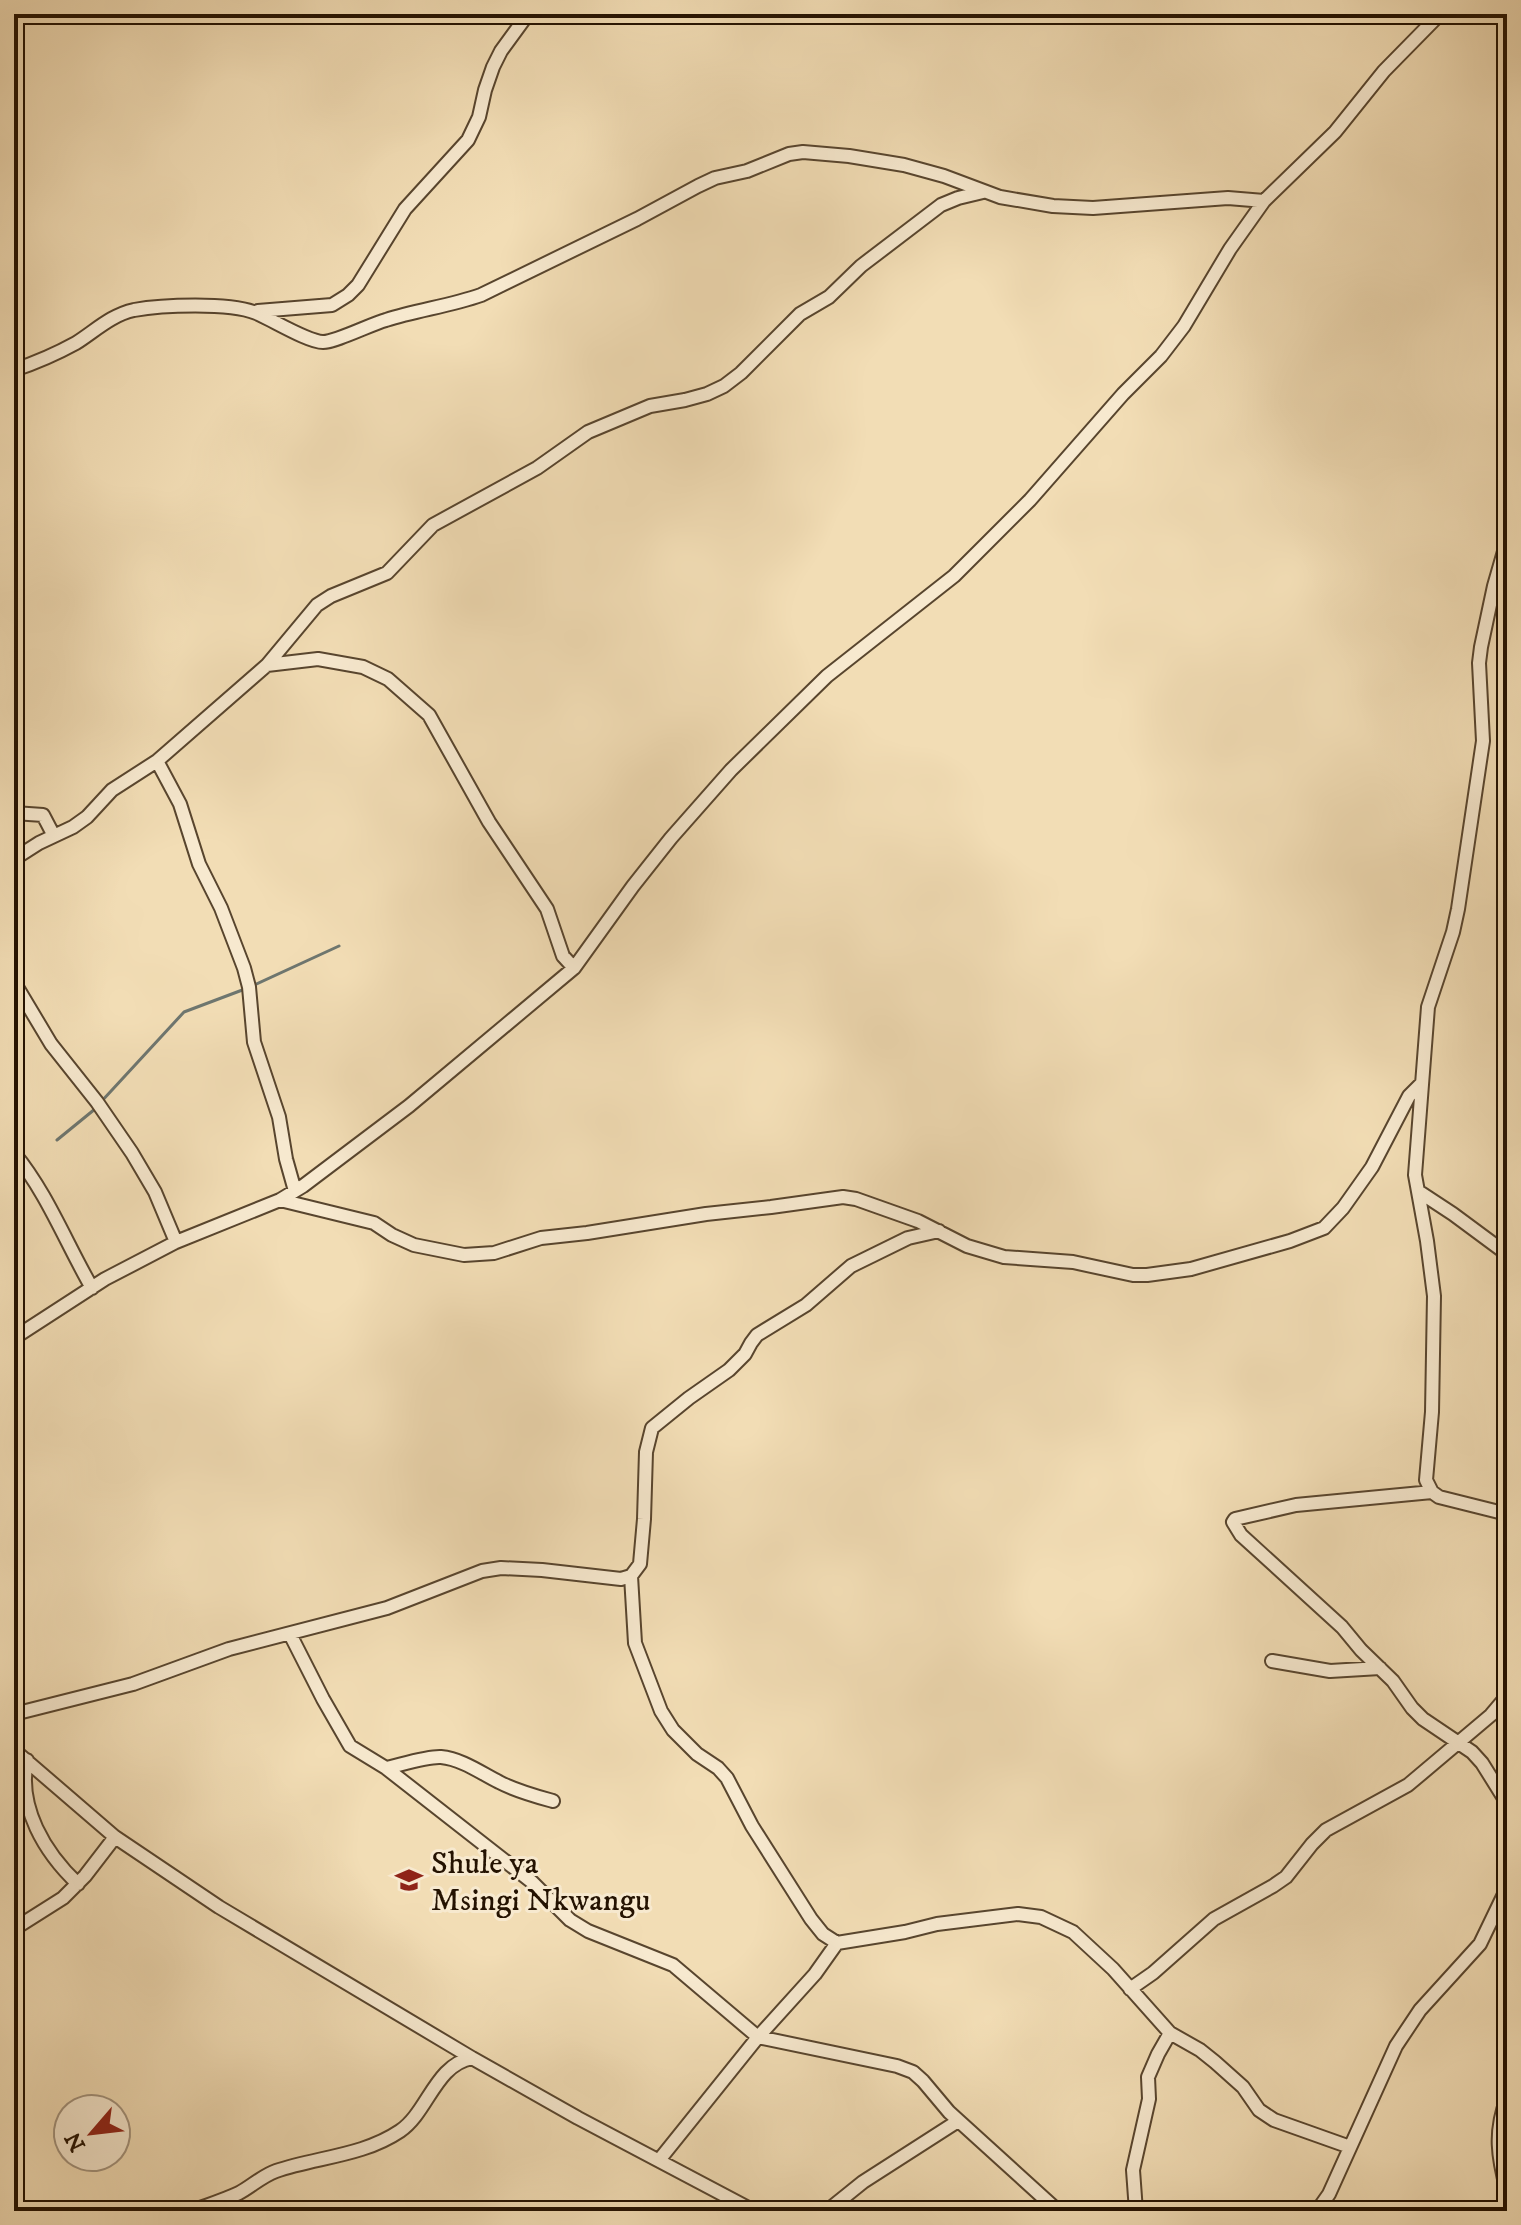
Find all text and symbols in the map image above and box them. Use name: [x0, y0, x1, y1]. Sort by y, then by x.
place label: Shule ya Msingi Nkwangu: [431, 1844, 650, 1921]
school or university icon: Shule ya Msingi Nkwangu: [394, 1865, 424, 1895]
north arrow: [52, 2093, 132, 2173]
text: N: [60, 2127, 92, 2156]

